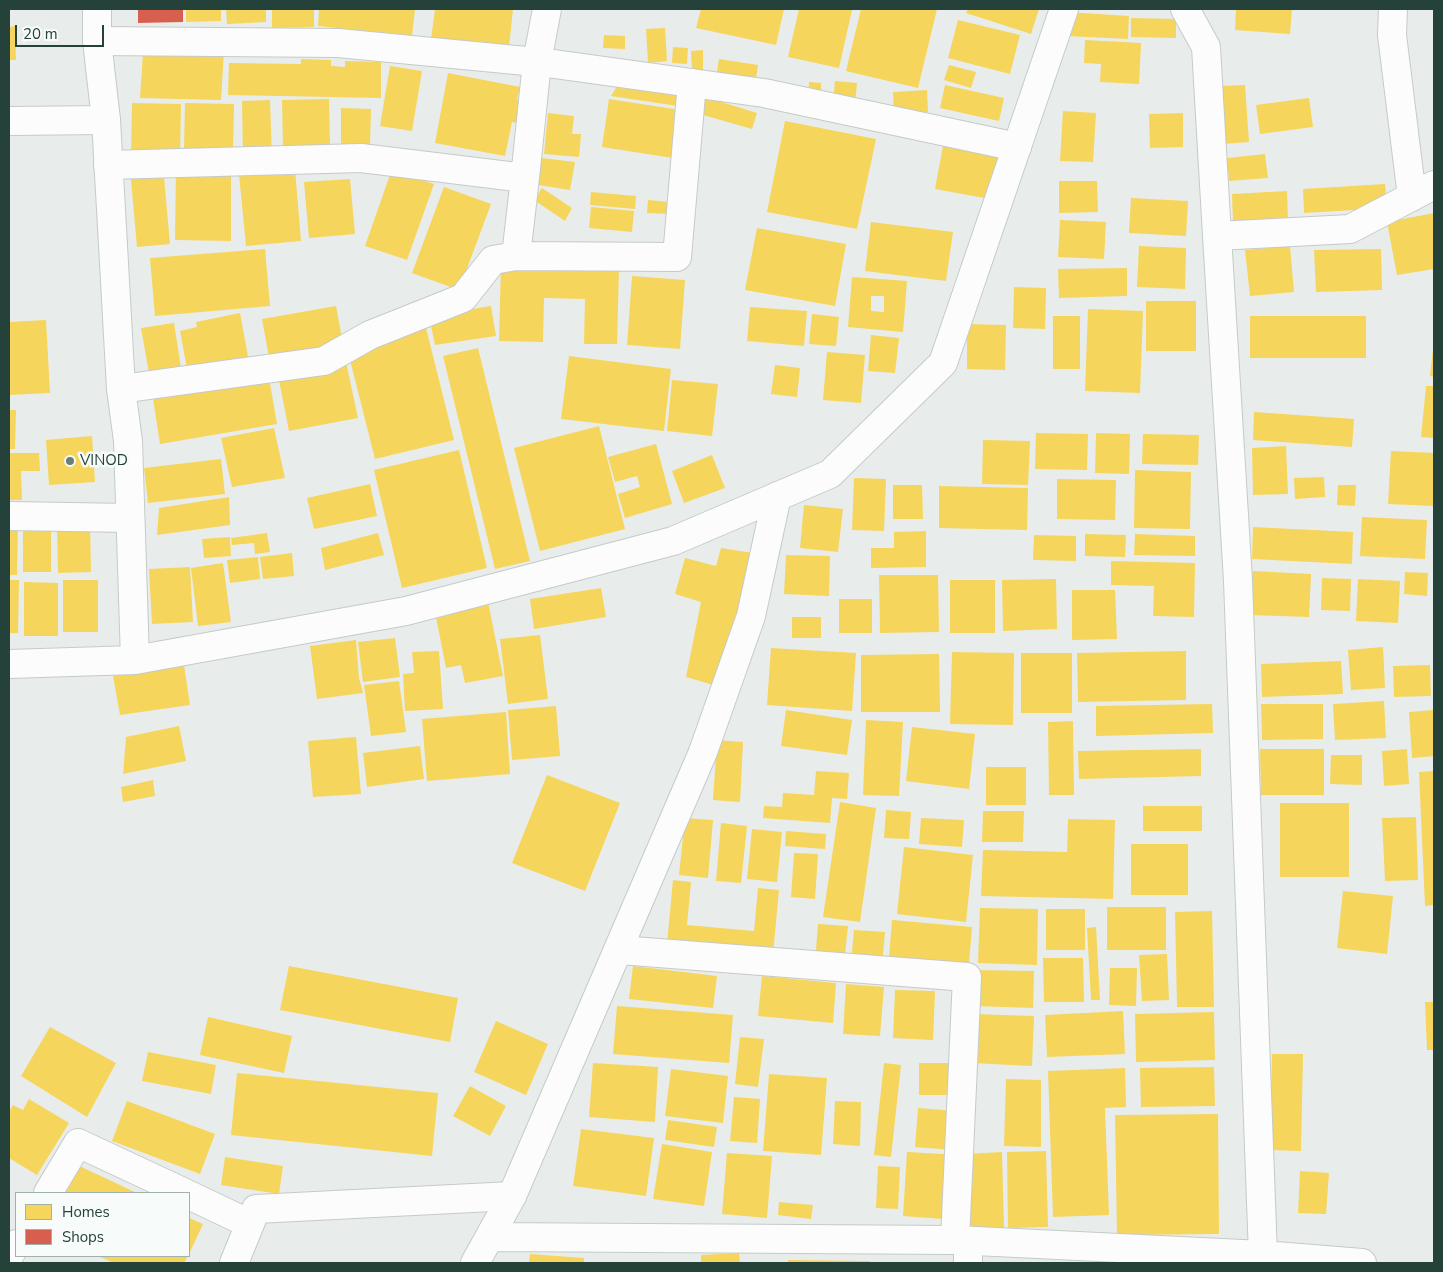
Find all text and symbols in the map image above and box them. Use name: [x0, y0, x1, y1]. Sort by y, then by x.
scale bar: [18, 15, 106, 47]
text: 20 m: [23, 24, 58, 44]
place label: VINOD: [80, 452, 128, 470]
marker: VINOD: [64, 455, 76, 467]
legend: [15, 1192, 190, 1257]
text: Homes: [62, 1202, 110, 1222]
text: Shops: [62, 1227, 104, 1247]

